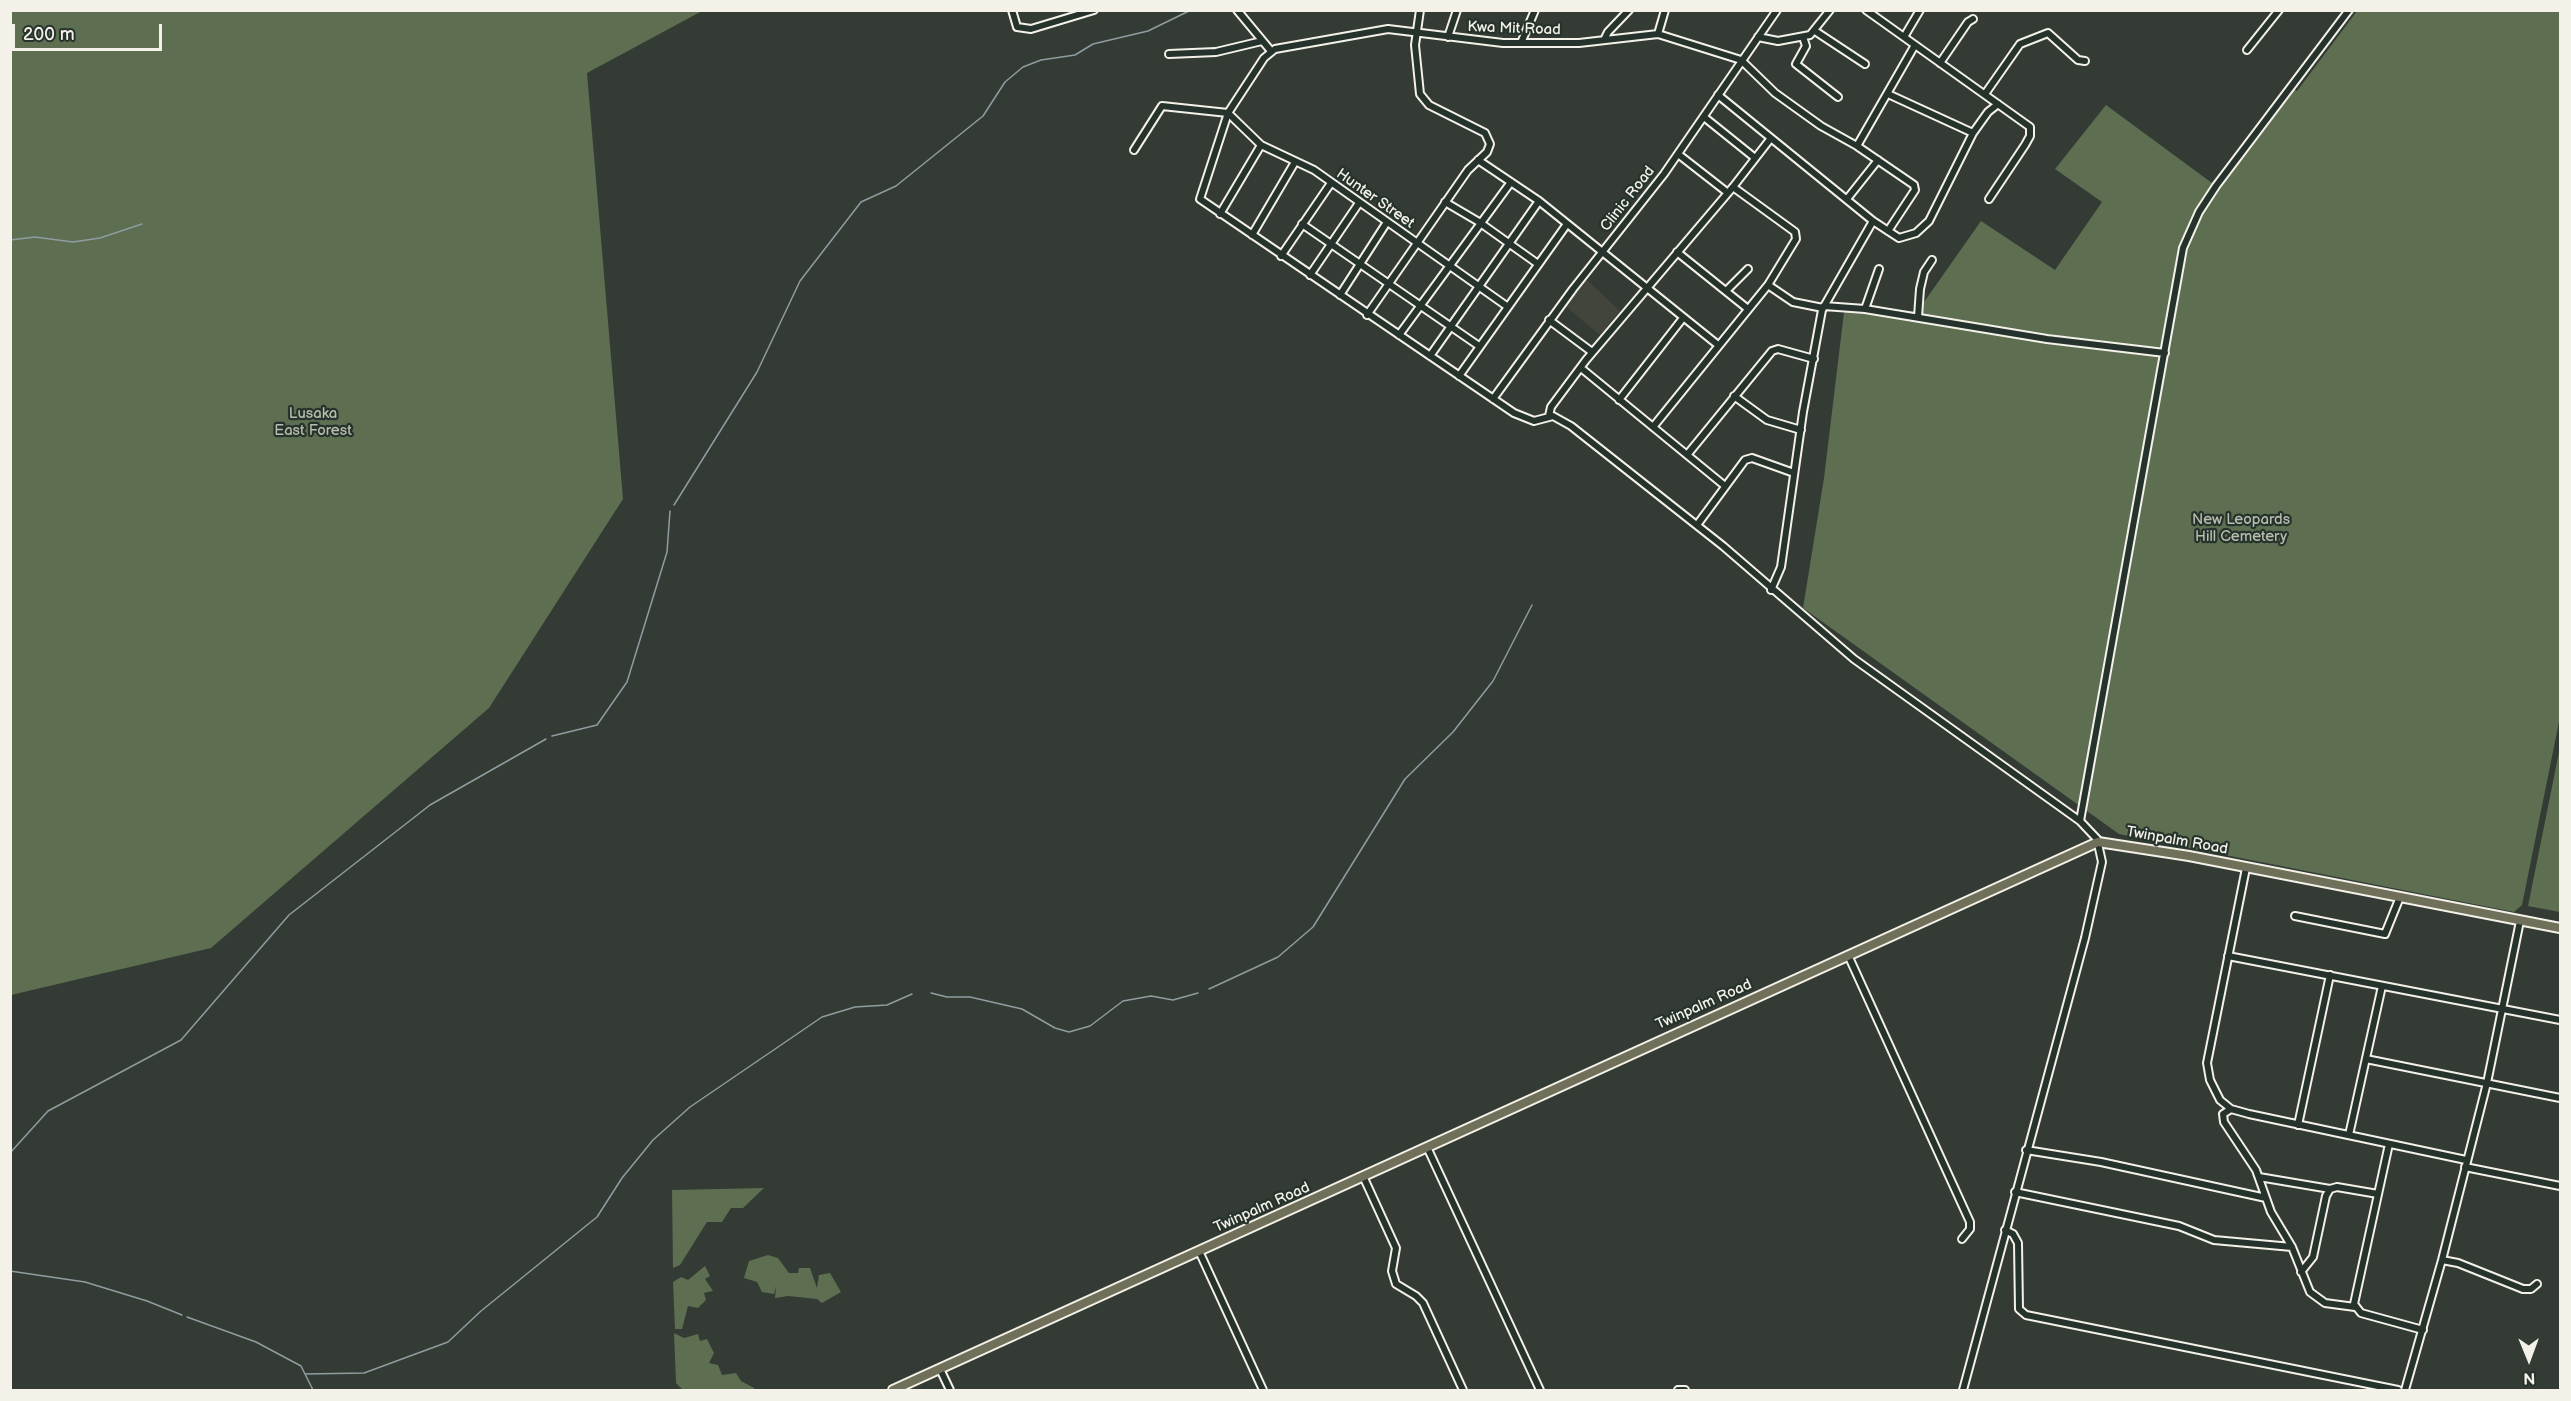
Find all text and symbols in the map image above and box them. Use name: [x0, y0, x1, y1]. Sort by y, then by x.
scale bar: [15, 12, 165, 50]
street label: Kwa Mit Road: [1467, 18, 1561, 40]
text: 200 m: [23, 24, 75, 45]
street label: Clinic Road: [1597, 163, 1659, 235]
street label: Hunter Street: [1332, 165, 1418, 233]
park label: Lusaka East Forest: [274, 405, 352, 440]
park label: New Leopards Hill Cemetery: [2192, 511, 2290, 546]
street label: Twinpalm Road: [2125, 823, 2229, 859]
street label: Twinpalm Road: [1653, 976, 1755, 1034]
street label: Twinpalm Road: [1211, 1179, 1313, 1237]
north arrow: [2499, 1329, 2559, 1389]
text: N: [2523, 1368, 2536, 1387]

